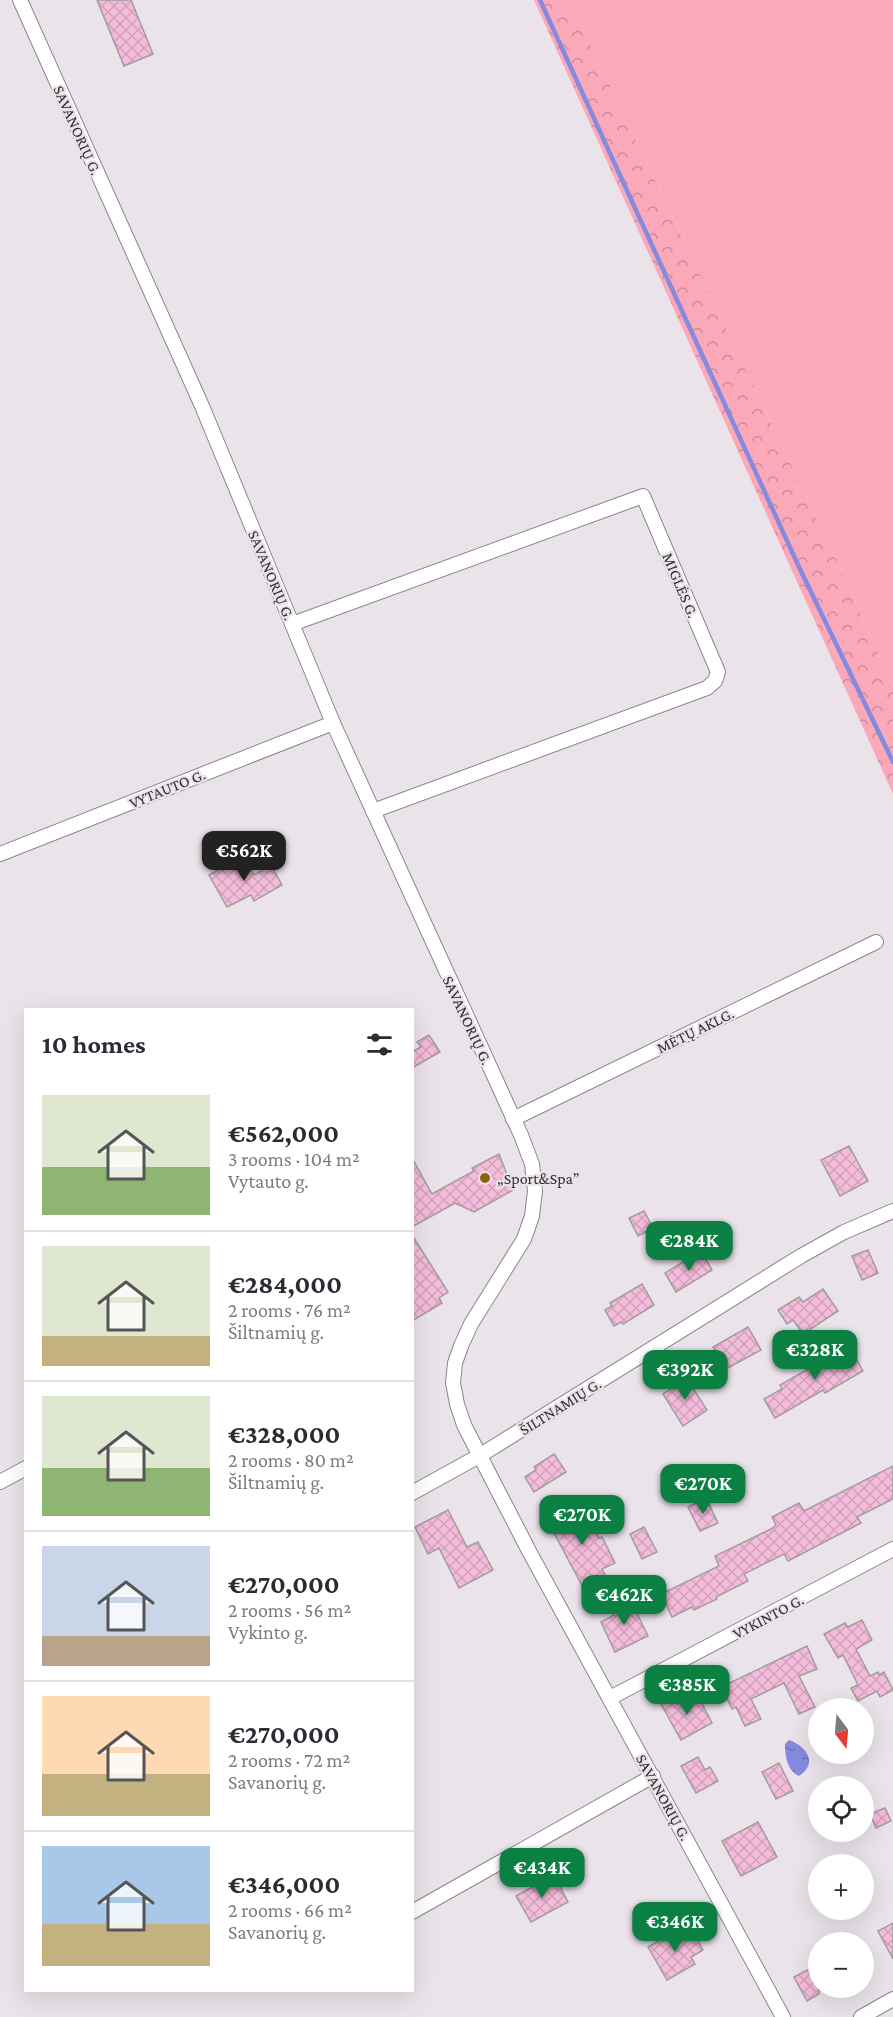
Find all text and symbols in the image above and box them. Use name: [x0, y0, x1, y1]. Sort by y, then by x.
street label: SAVANORIŲ G.: [49, 83, 105, 178]
street label: SAVANORIŲ G.: [244, 528, 298, 623]
street label: MIGLĖS G.: [659, 550, 702, 620]
street label: VYTAUTO G.: [127, 765, 208, 811]
pin: €562K: [202, 831, 286, 882]
text: €562K: [216, 839, 272, 861]
street label: SAVANORIŲ G.: [439, 973, 496, 1068]
street label: MĖTŲ AKLG.: [654, 1004, 737, 1057]
icon: filters: [363, 1028, 396, 1061]
text: 10 homes: [42, 1030, 146, 1059]
icon: home: [90, 1119, 162, 1191]
text: €562,000: [228, 1119, 339, 1148]
text: 3 rooms · 104 m²: [228, 1148, 360, 1170]
text: Vytauto g.: [228, 1170, 309, 1192]
place label: „Sport&Spa”: [497, 1170, 580, 1188]
marker: „Sport&Spa”: [478, 1171, 492, 1185]
pin: €284K: [647, 1221, 731, 1272]
text: €284K: [660, 1229, 718, 1251]
icon: home: [90, 1270, 162, 1342]
text: €284,000: [228, 1270, 342, 1299]
text: 2 rooms · 76 m²: [228, 1299, 351, 1321]
text: Šiltnamių g.: [228, 1321, 324, 1343]
pin: €328K: [773, 1330, 857, 1381]
text: €328K: [786, 1338, 844, 1360]
pin: €392K: [643, 1350, 727, 1401]
text: €392K: [657, 1358, 713, 1380]
street label: ŠILTNAMIŲ G.: [516, 1375, 605, 1439]
icon: home: [90, 1420, 162, 1492]
text: €328,000: [228, 1420, 340, 1449]
text: 2 rooms · 80 m²: [228, 1449, 354, 1471]
pin: €270K: [661, 1464, 745, 1515]
text: Šiltnamių g.: [228, 1471, 324, 1493]
text: €270K: [674, 1472, 732, 1494]
pin: €270K: [540, 1495, 624, 1546]
text: €270K: [553, 1503, 611, 1525]
icon: home: [90, 1570, 162, 1642]
text: €270,000: [228, 1570, 340, 1599]
pin: €462K: [582, 1575, 666, 1626]
text: €462K: [595, 1583, 653, 1605]
street label: VYKINTO G.: [730, 1591, 807, 1642]
text: 2 rooms · 56 m²: [228, 1599, 351, 1621]
text: Vykinto g.: [228, 1621, 308, 1643]
pin: €385K: [645, 1665, 729, 1716]
text: €385K: [659, 1673, 716, 1695]
north arrow: [808, 1698, 874, 1764]
map controls: [808, 1698, 874, 1998]
icon: home: [90, 1720, 162, 1792]
text: €270,000: [228, 1720, 340, 1749]
text: 2 rooms · 72 m²: [228, 1749, 350, 1771]
street label: SAVANORIŲ G.: [632, 1751, 694, 1844]
text: Savanorių g.: [228, 1771, 326, 1793]
button: locate: [808, 1776, 874, 1842]
pin: €434K: [500, 1848, 584, 1899]
button: +: [808, 1854, 874, 1920]
text: €434K: [514, 1856, 570, 1878]
icon: home: [90, 1870, 162, 1942]
text: €346,000: [228, 1870, 340, 1899]
text: 2 rooms · 66 m²: [228, 1899, 352, 1921]
pin: €346K: [633, 1902, 717, 1953]
text: €346K: [646, 1910, 704, 1932]
text: Savanorių g.: [228, 1921, 326, 1943]
button: −: [808, 1932, 874, 1998]

